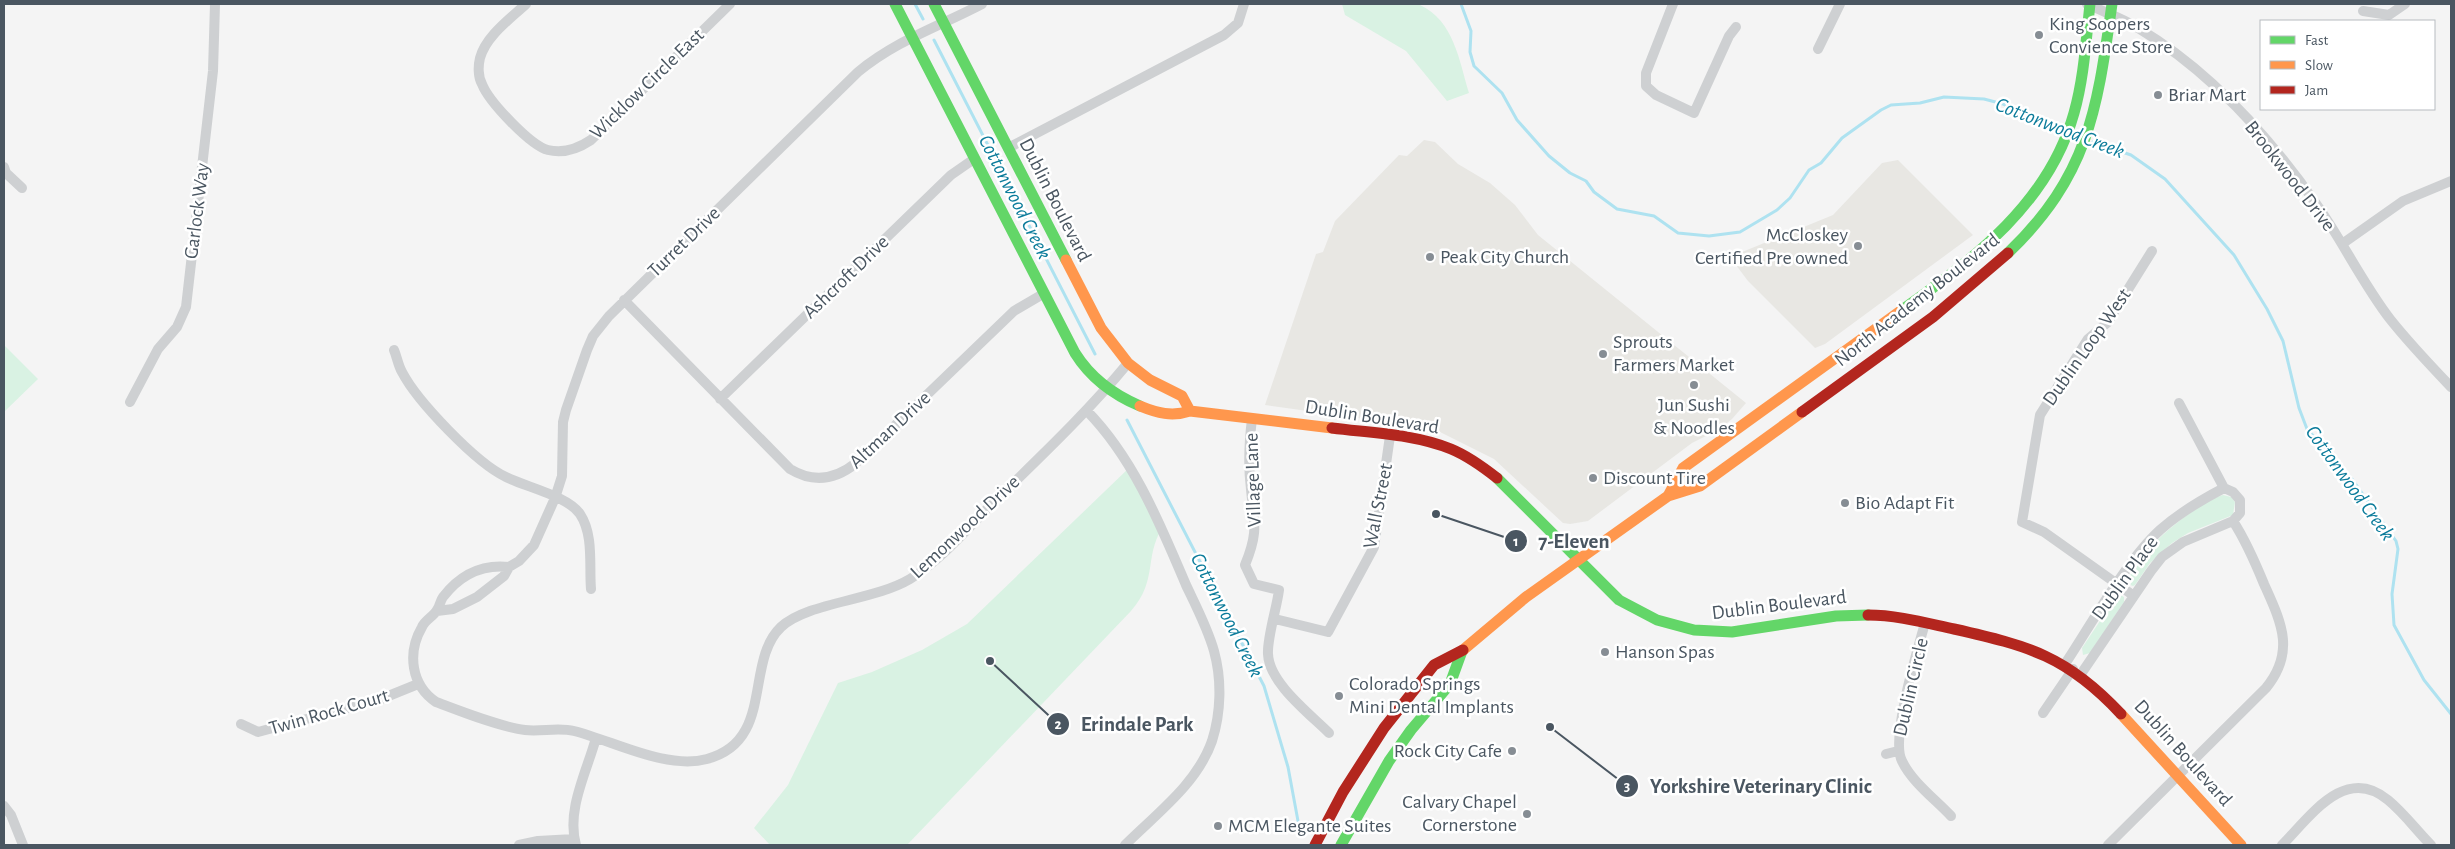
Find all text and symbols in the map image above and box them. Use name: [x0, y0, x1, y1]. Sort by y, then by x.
place label: King Soopers Convience Store: [2049, 14, 2172, 57]
legend: [2260, 20, 2435, 110]
street label: Wicklow Circle East: [586, 24, 708, 143]
marker: King Soopers Convience Store: [2033, 29, 2045, 41]
text: Fast: [2305, 33, 2329, 48]
text: Slow: [2305, 58, 2333, 73]
text: Jam: [2305, 83, 2328, 98]
place label: Briar Mart: [2168, 85, 2247, 105]
marker: Briar Mart: [2152, 89, 2164, 101]
water label: Cottonwood Creek: [1993, 94, 2128, 162]
street label: Brookwood Drive: [2241, 117, 2339, 235]
water label: Cottonwood Creek: [975, 131, 1055, 263]
street label: Dublin Boulevard: [1015, 135, 1095, 265]
street label: Garlock Way: [181, 161, 213, 260]
street label: Turret Drive: [644, 203, 724, 281]
place label: McCloskey Certified Pre owned: [1695, 225, 1848, 268]
street label: North Academy Boulevard: [1831, 230, 2003, 370]
street label: Ashcroft Drive: [799, 232, 893, 322]
marker: McCloskey Certified Pre owned: [1852, 240, 1864, 252]
place label: Peak City Church: [1440, 247, 1569, 267]
marker: Peak City Church: [1424, 251, 1436, 263]
street label: Dublin Loop West: [2039, 284, 2135, 409]
place label: Sprouts Farmers Market: [1613, 332, 1735, 375]
marker: Sprouts Farmers Market: [1597, 348, 1609, 360]
marker: Jun Sushi & Noodles: [1688, 379, 1700, 391]
street label: Altman Drive: [845, 388, 935, 472]
place label: Jun Sushi & Noodles: [1653, 395, 1735, 438]
street label: Dublin Boulevard: [1304, 397, 1440, 437]
water label: Cottonwood Creek: [2301, 422, 2399, 545]
street label: Village Lane: [1241, 432, 1265, 528]
street label: Wall Street: [1360, 461, 1396, 550]
place label: Discount Tire: [1603, 468, 1706, 488]
street label: Lemonwood Drive: [907, 472, 1023, 582]
marker: Discount Tire: [1587, 472, 1599, 484]
place label: Bio Adapt Fit: [1855, 493, 1955, 513]
marker: Bio Adapt Fit: [1839, 497, 1851, 509]
callout: 7-Eleven: [1503, 523, 1619, 559]
text: 7-Eleven: [1538, 531, 1610, 552]
street label: Dublin Place: [2088, 532, 2162, 624]
text: 1: [1513, 534, 1519, 549]
water label: Cottonwood Creek: [1187, 549, 1267, 681]
street label: Dublin Boulevard: [1711, 587, 1847, 623]
street label: Dublin Circle: [1890, 636, 1932, 738]
place label: Hanson Spas: [1615, 642, 1715, 662]
marker: Hanson Spas: [1599, 646, 1611, 658]
place label: Colorado Springs Mini Dental Implants: [1349, 674, 1514, 717]
street label: Twin Rock Court: [267, 685, 392, 739]
marker: Colorado Springs Mini Dental Implants: [1333, 690, 1345, 702]
street label: Dublin Boulevard: [2130, 696, 2236, 810]
callout: Erindale Park: [1045, 706, 1203, 742]
text: Erindale Park: [1081, 714, 1194, 735]
text: 2: [1054, 717, 1062, 732]
place label: Rock City Cafe: [1394, 741, 1502, 761]
marker: Rock City Cafe: [1506, 745, 1518, 757]
callout: Yorkshire Veterinary Clinic: [1615, 768, 1881, 804]
text: Yorkshire Veterinary Clinic: [1650, 776, 1872, 797]
text: 3: [1624, 779, 1630, 794]
place label: Calvary Chapel Cornerstone: [1402, 792, 1517, 835]
marker: Calvary Chapel Cornerstone: [1521, 808, 1533, 820]
place label: MCM Elegante Suites: [1228, 816, 1392, 836]
marker: MCM Elegante Suites: [1212, 820, 1224, 832]

